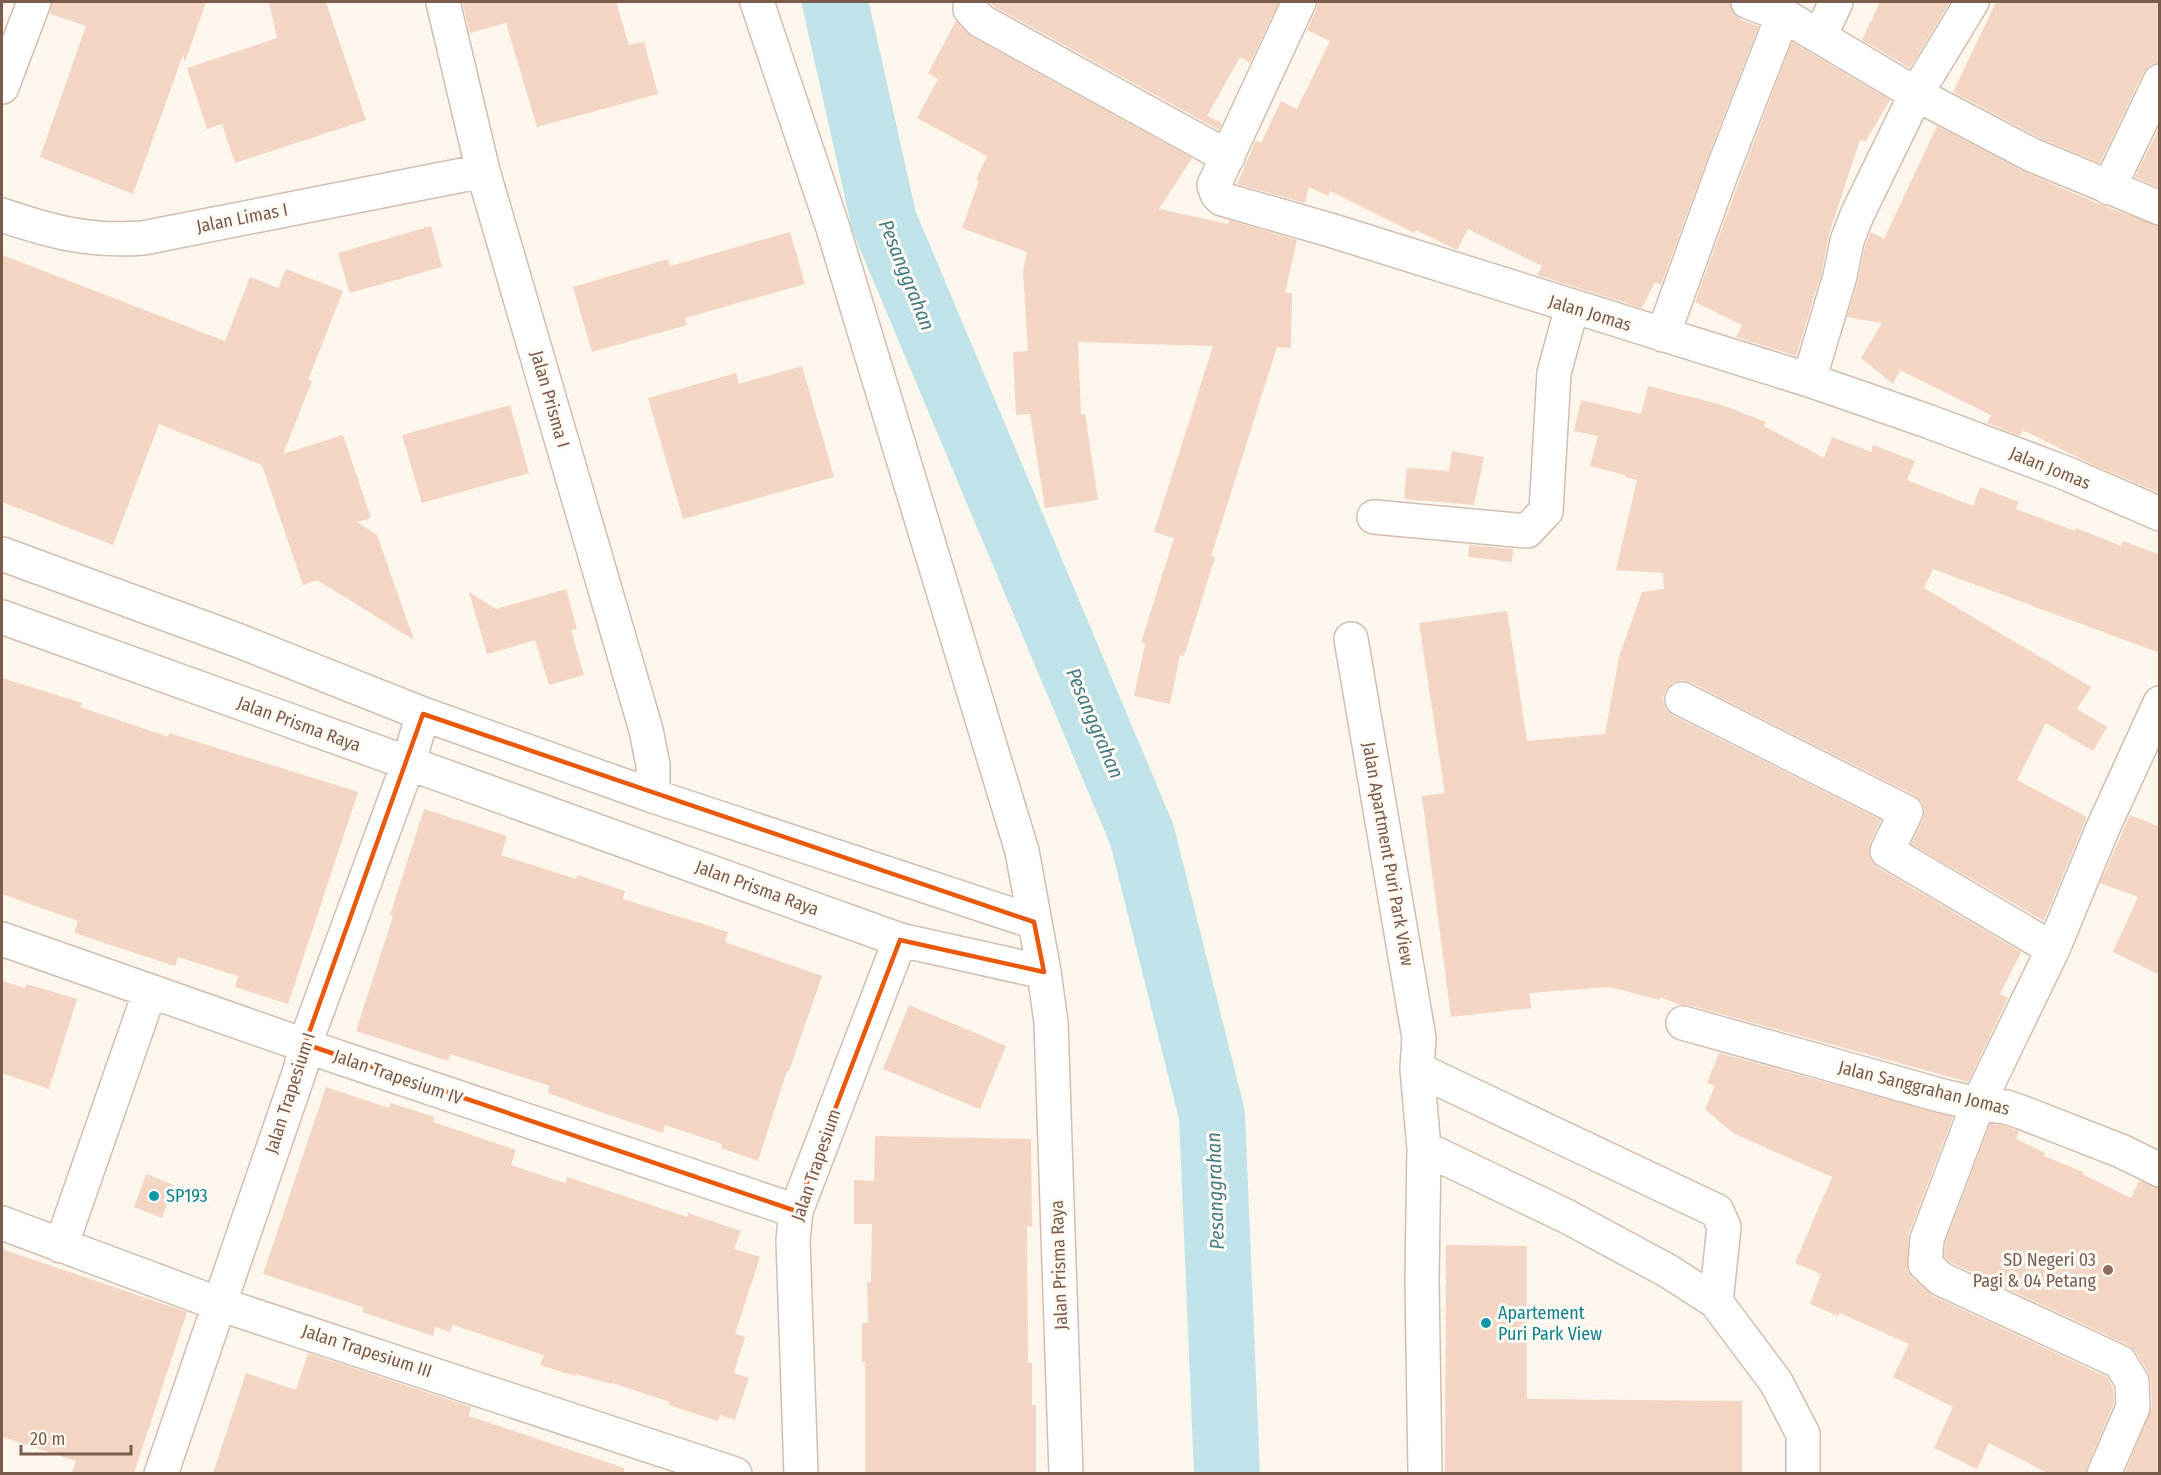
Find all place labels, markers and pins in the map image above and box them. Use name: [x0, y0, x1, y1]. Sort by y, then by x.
place label: SP193: [166, 1185, 208, 1207]
marker: SP193: [147, 1189, 161, 1203]
place label: SD Negeri 03 Pagi & 04 Petang: [1973, 1249, 2097, 1292]
marker: SD Negeri 03 Pagi & 04 Petang: [2101, 1263, 2115, 1277]
place label: Apartement Puri Park View: [1498, 1302, 1602, 1345]
marker: Apartement Puri Park View: [1479, 1316, 1493, 1330]

